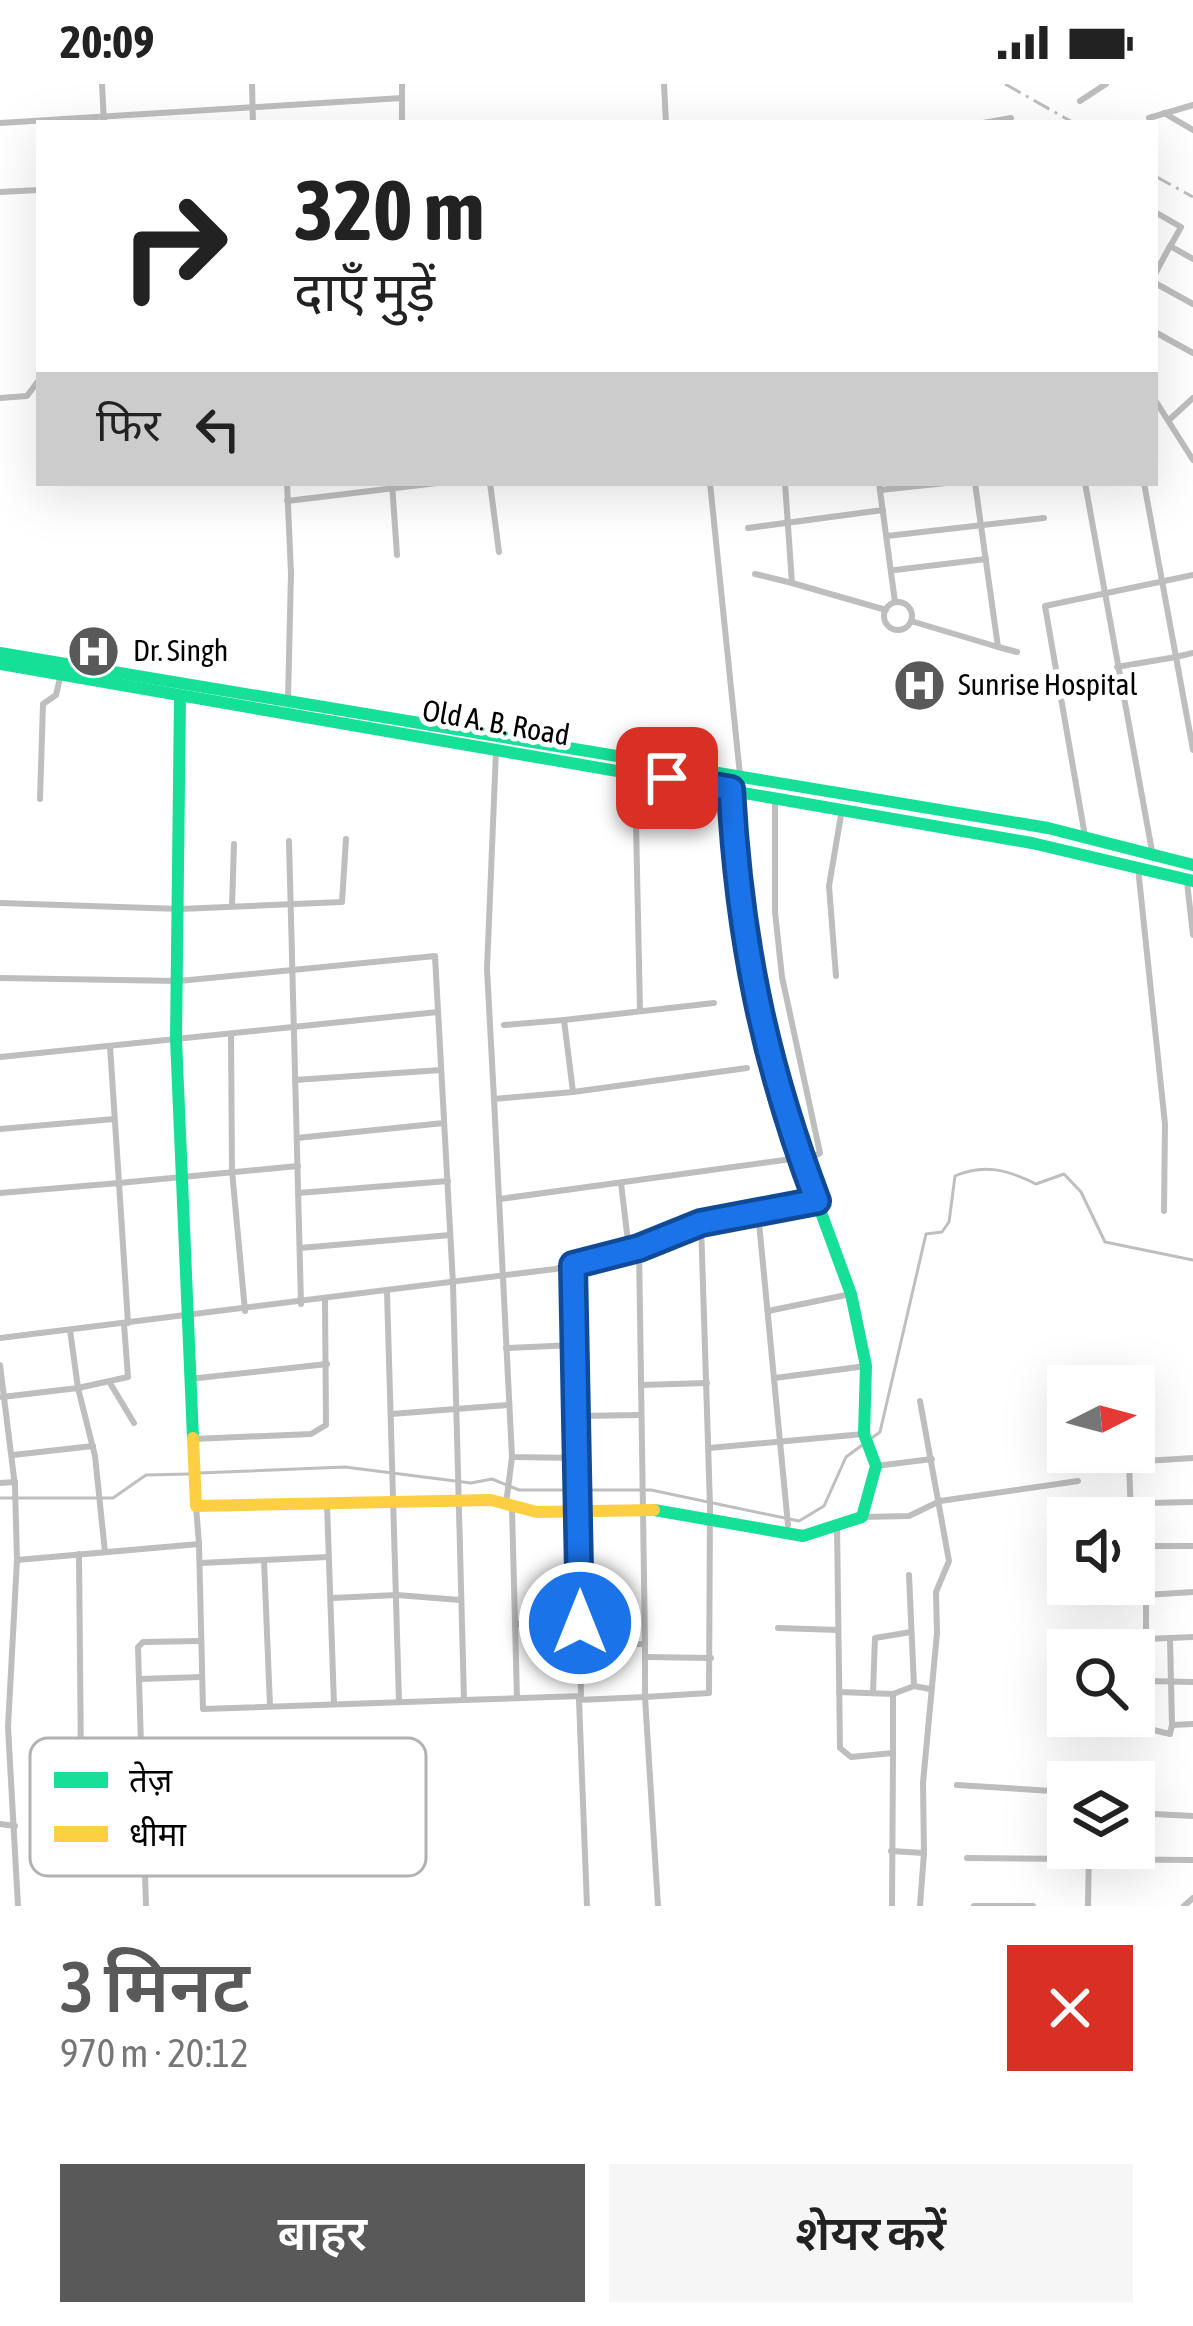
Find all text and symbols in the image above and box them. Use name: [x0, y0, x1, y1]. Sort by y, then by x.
text: 20:09: [60, 16, 154, 68]
text: 320 m: [294, 162, 484, 258]
icon: right: [96, 168, 252, 324]
text: दाएँ मुड़ें: [294, 261, 435, 322]
icon: left: [185, 396, 251, 462]
text: फिर: [96, 399, 161, 451]
hospital icon: Dr. Singh: [66, 623, 122, 679]
place label: Dr. Singh: [133, 633, 228, 667]
hospital icon: Sunrise Hospital: [891, 657, 947, 713]
place label: Sunrise Hospital: [958, 667, 1138, 701]
street label: Old A. B. Road: [420, 692, 572, 752]
pin: [616, 727, 718, 829]
icon: arrive: [634, 745, 700, 811]
north arrow: [1047, 1365, 1155, 1473]
map controls: [1047, 1365, 1155, 1869]
button: sound: [1047, 1497, 1155, 1605]
position arrow: [517, 1560, 643, 1686]
button: search: [1047, 1629, 1155, 1737]
legend: [30, 1738, 426, 1876]
text: तेज़: [129, 1761, 173, 1799]
button: layers: [1047, 1761, 1155, 1869]
text: धीमा: [129, 1815, 188, 1853]
text: 3 मिनट: [60, 1945, 250, 2027]
button: close: [1007, 1945, 1133, 2071]
text: 970 m · 20:12: [60, 2031, 249, 2075]
button: बाहर: [60, 2164, 585, 2302]
button: शेयर करें: [609, 2164, 1133, 2302]

